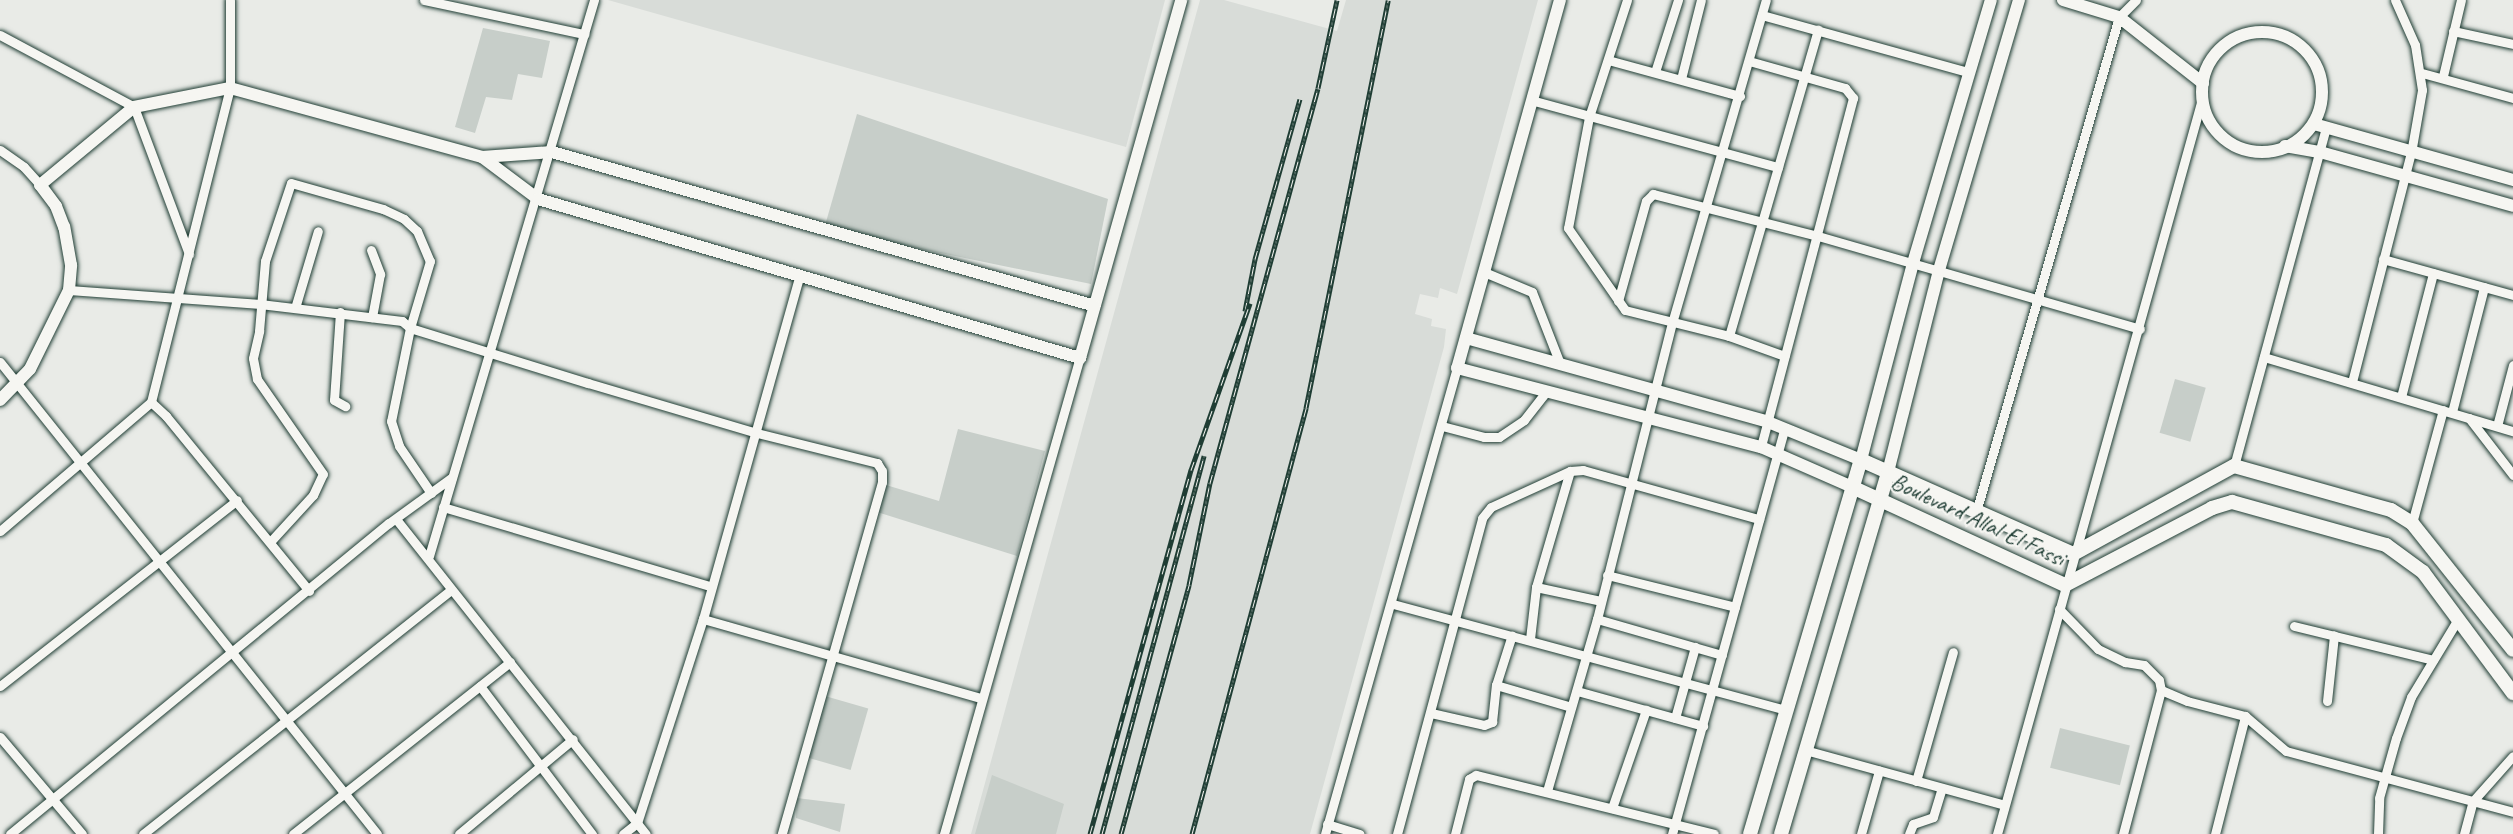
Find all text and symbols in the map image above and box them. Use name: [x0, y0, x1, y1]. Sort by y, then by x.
street label: Boulevard Allal El Fassi: [1886, 467, 2070, 573]

